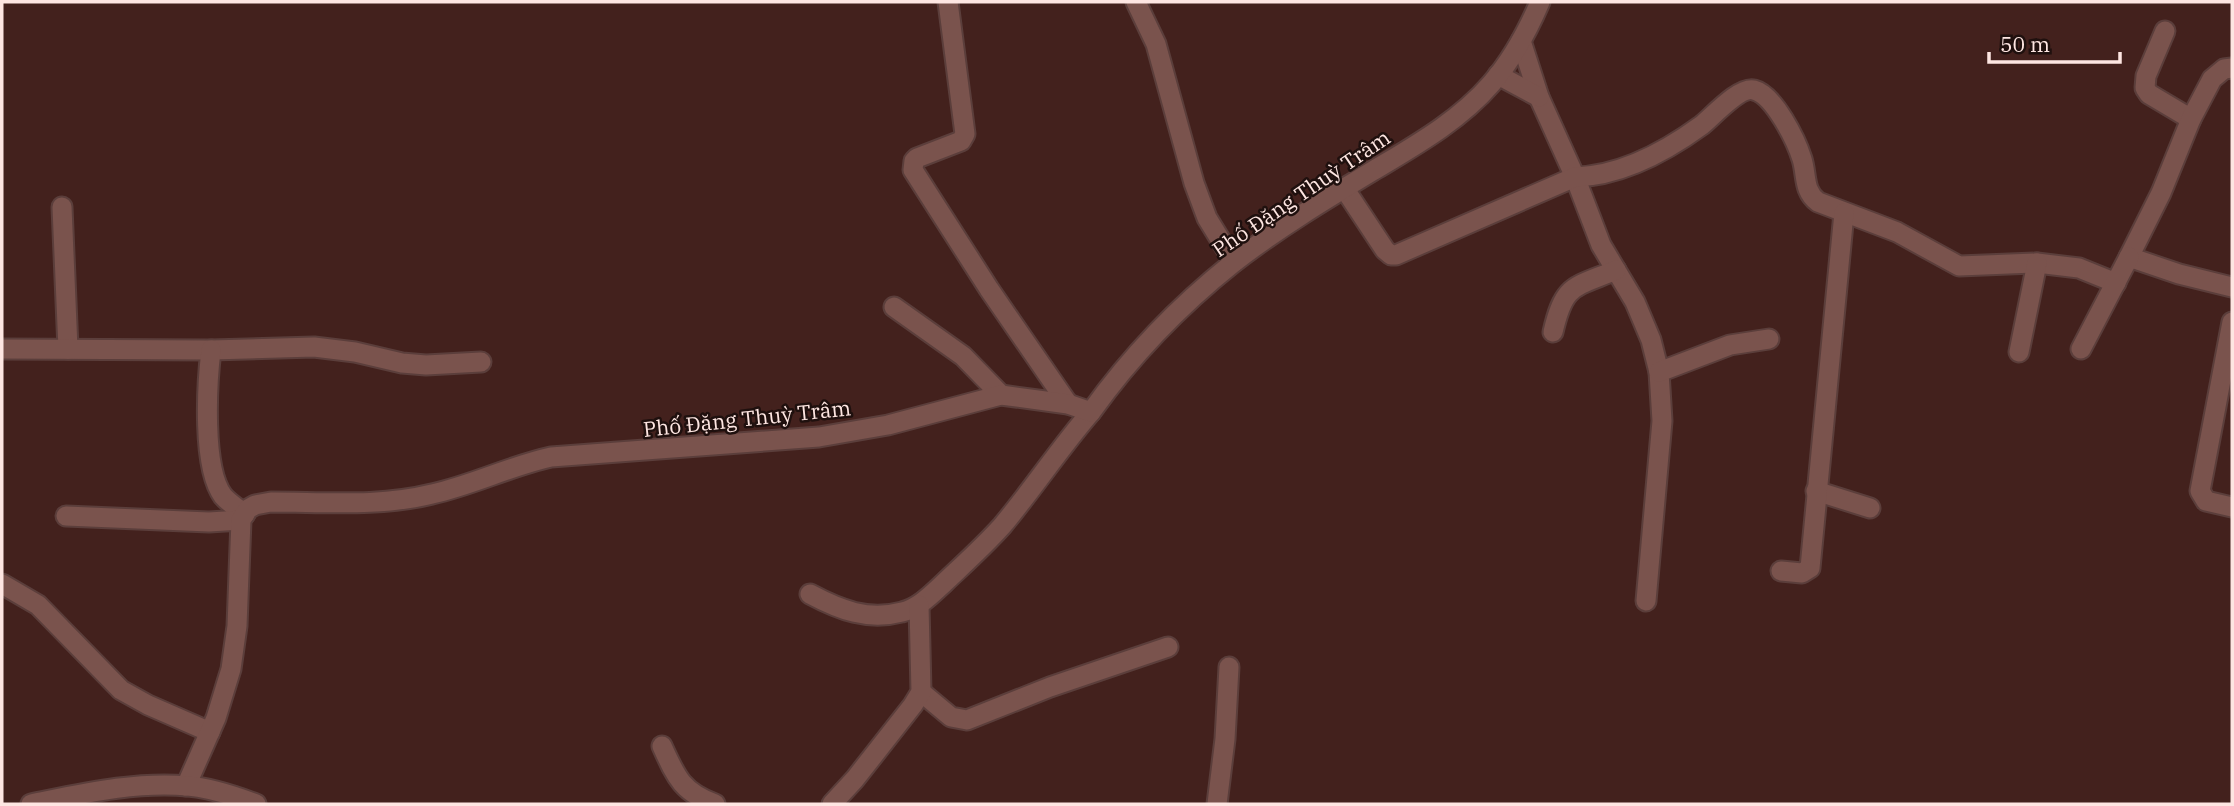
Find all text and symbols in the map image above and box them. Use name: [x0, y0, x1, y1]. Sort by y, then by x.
scale bar: [1989, 21, 2120, 65]
text: 50 m: [2000, 30, 2050, 58]
street label: Phố Đặng Thuỳ Trâm: [1207, 123, 1395, 263]
street label: Phố Đặng Thuỳ Trâm: [642, 393, 852, 443]

